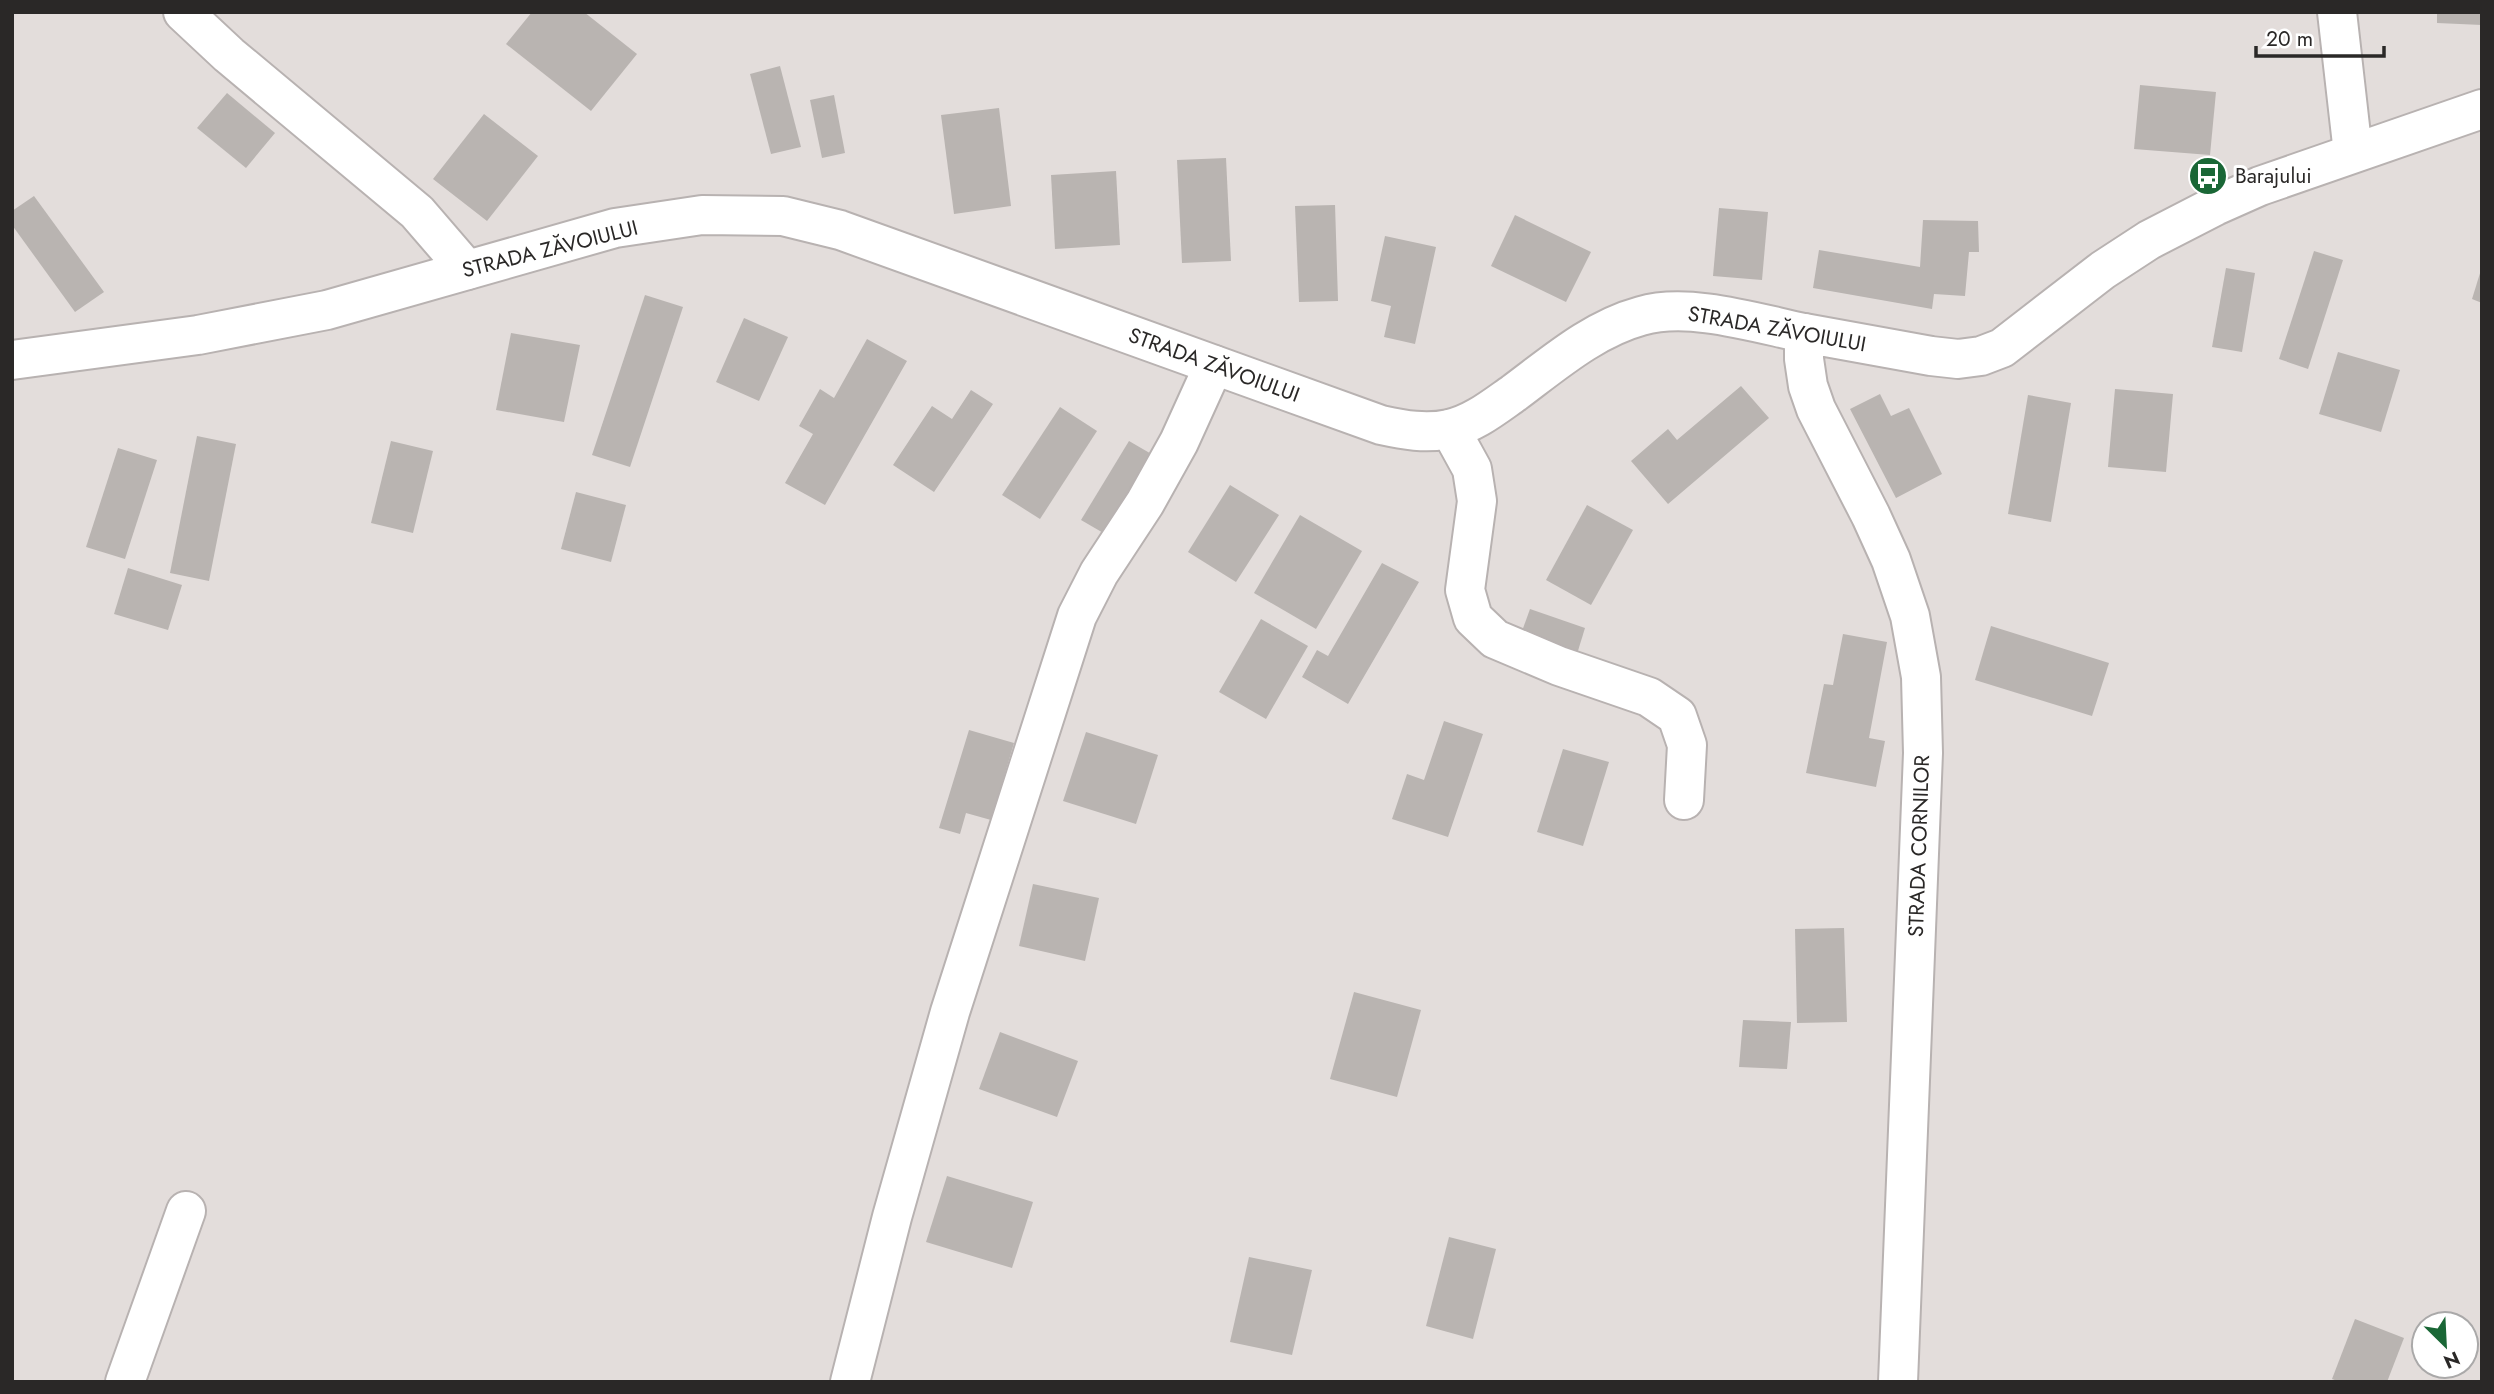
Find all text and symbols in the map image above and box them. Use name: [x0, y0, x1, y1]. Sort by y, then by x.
scale bar: [2256, 14, 2384, 58]
text: 20 m: [2266, 24, 2313, 54]
bus stop icon: Barajului: [2187, 155, 2229, 197]
place label: Barajului: [2235, 161, 2312, 191]
street label: STRADA ZĂVOIULUI: [459, 213, 641, 285]
street label: STRADA ZĂVOIULUI: [1686, 299, 1868, 359]
street label: STRADA ZĂVOIULUI: [1124, 320, 1304, 410]
street label: STRADA CORNILOR: [1901, 754, 1937, 937]
north arrow: [2410, 1310, 2480, 1380]
text: N: [2439, 1345, 2464, 1375]

